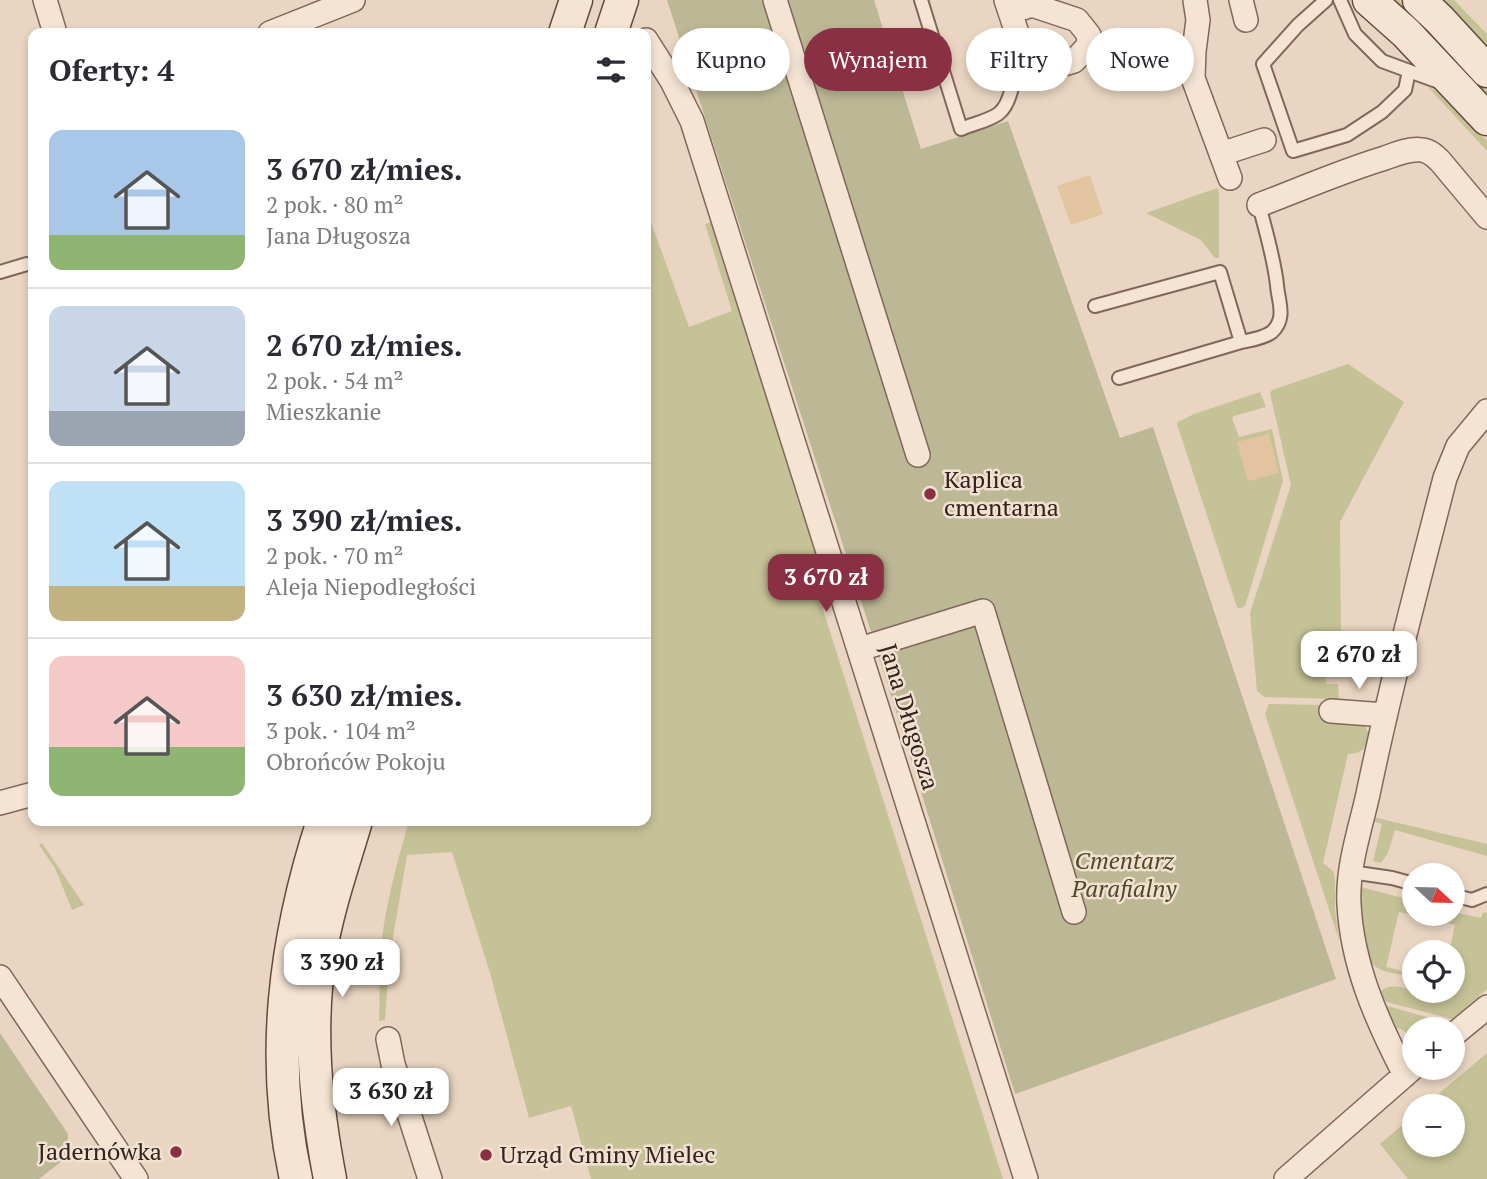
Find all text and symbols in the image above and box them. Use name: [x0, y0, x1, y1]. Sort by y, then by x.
chip: Kupno: [672, 28, 790, 91]
chip: Wynajem: [804, 28, 952, 91]
chip: Filtry: [966, 28, 1072, 91]
chip: Nowe: [1086, 28, 1194, 91]
text: Oferty: 4: [49, 50, 174, 90]
icon: filters: [592, 51, 630, 89]
text: 3 670 zł/mies.: [266, 149, 463, 189]
icon: home: [105, 158, 189, 242]
text: 2 pok. · 80 m²: [266, 189, 404, 220]
text: Jana Długosza: [266, 220, 411, 251]
text: 2 670 zł/mies.: [266, 325, 463, 365]
icon: home: [105, 334, 189, 418]
text: 2 pok. · 54 m²: [266, 365, 404, 396]
text: Mieszkanie: [266, 396, 381, 427]
place label: Kaplica cmentarna: [944, 463, 1059, 523]
marker: Kaplica cmentarna: [922, 486, 938, 502]
text: 3 390 zł/mies.: [266, 500, 463, 540]
icon: home: [105, 509, 189, 593]
text: 2 pok. · 70 m²: [266, 540, 404, 571]
pin: 3 670 zł: [754, 554, 898, 614]
text: 3 670 zł: [784, 561, 868, 592]
text: Aleja Niepodległości: [266, 571, 476, 602]
pin: 2 670 zł: [1287, 632, 1431, 691]
text: 2 670 zł: [1317, 638, 1401, 669]
street label: Jana Długosza: [873, 640, 947, 794]
text: 3 630 zł/mies.: [266, 675, 463, 715]
icon: home: [105, 684, 189, 768]
text: 3 pok. · 104 m²: [266, 715, 416, 746]
text: Obrońców Pokoju: [266, 746, 446, 777]
park label: Cmentarz Parafialny: [1071, 844, 1178, 904]
north arrow: [1402, 863, 1465, 926]
map controls: [1402, 863, 1465, 1157]
pin: 3 390 zł: [270, 940, 414, 999]
button: locate: [1402, 940, 1465, 1003]
text: 3 390 zł: [300, 946, 384, 977]
button: +: [1402, 1017, 1465, 1080]
pin: 3 630 zł: [319, 1068, 463, 1128]
text: 3 630 zł: [349, 1075, 433, 1106]
button: −: [1402, 1094, 1465, 1157]
place label: Jadernówka: [38, 1135, 162, 1167]
place label: Urząd Gminy Mielec: [500, 1138, 716, 1170]
marker: Jadernówka: [168, 1144, 184, 1160]
marker: Urząd Gminy Mielec: [478, 1147, 494, 1163]

